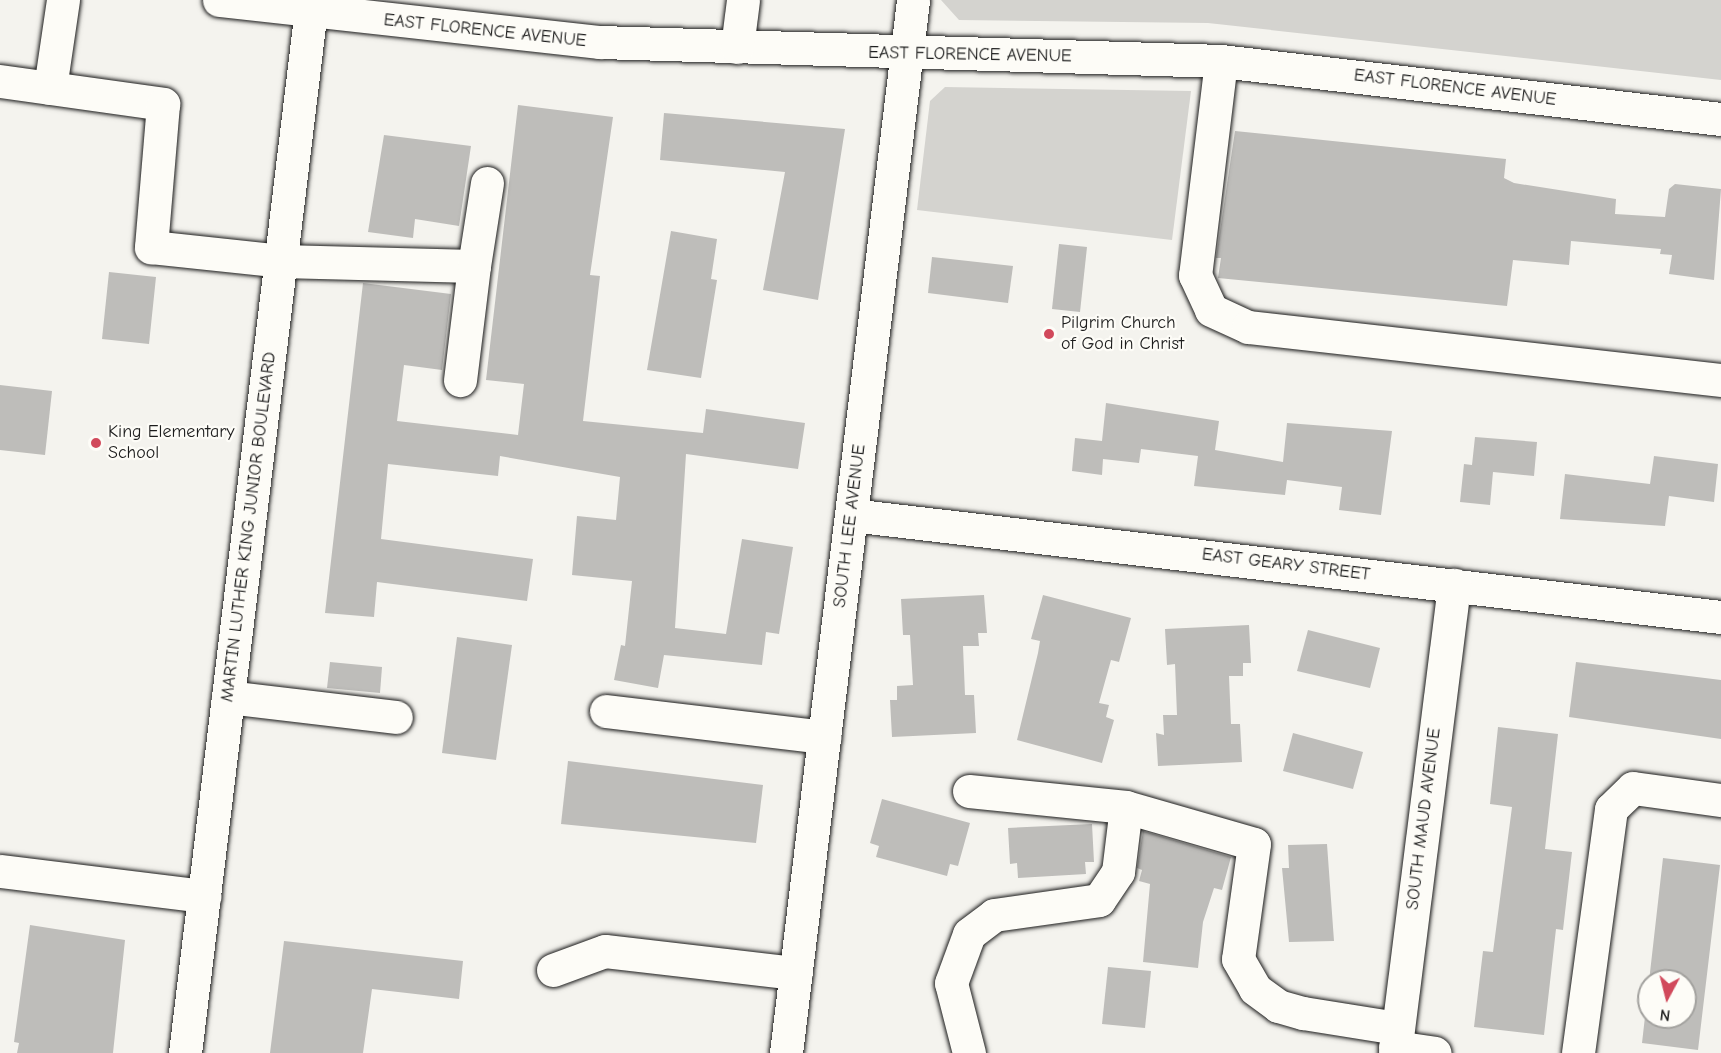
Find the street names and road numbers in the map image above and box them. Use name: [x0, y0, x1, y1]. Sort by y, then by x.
street label: EAST FLORENCE AVENUE: [383, 10, 587, 52]
street label: EAST FLORENCE AVENUE: [868, 42, 1072, 68]
street label: EAST FLORENCE AVENUE: [1353, 65, 1557, 111]
street label: MARTIN LUTHER KING JUNIOR BOULEVARD: [217, 351, 281, 703]
street label: SOUTH LEE AVENUE: [829, 443, 871, 609]
street label: EAST GEARY STREET: [1201, 544, 1371, 586]
street label: SOUTH MAUD AVENUE: [1402, 727, 1446, 911]

